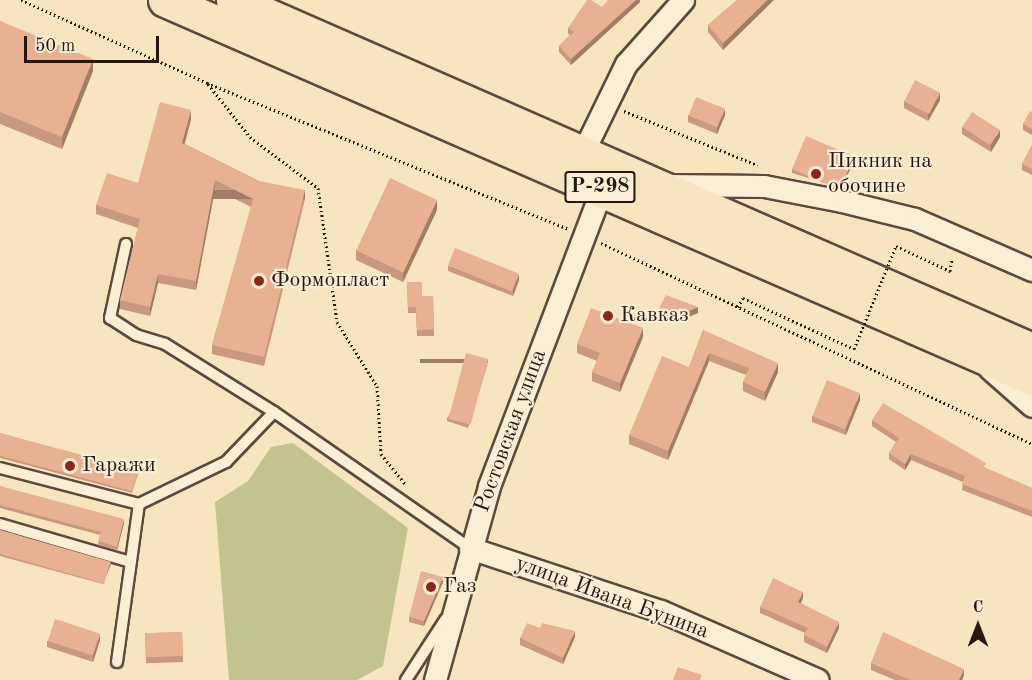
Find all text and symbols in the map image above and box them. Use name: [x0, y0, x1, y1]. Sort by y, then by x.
scale bar: [27, 24, 162, 62]
text: 50 m: [35, 37, 75, 55]
place label: Пикник на обочине: [828, 148, 932, 200]
marker: Пикник на обочине: [809, 167, 823, 181]
road number: Р-298: [564, 169, 636, 205]
place label: Формопласт: [271, 268, 389, 294]
marker: Формопласт: [252, 274, 266, 288]
place label: Кавказ: [620, 303, 689, 329]
marker: Кавказ: [601, 309, 615, 323]
street label: Ростовская улица: [469, 346, 553, 516]
place label: Гаражи: [82, 453, 156, 479]
marker: Гаражи: [63, 459, 77, 473]
street label: улица Ивана Бунина: [512, 551, 712, 645]
place label: Газ: [443, 574, 476, 600]
marker: Газ: [424, 580, 438, 594]
north arrow: [948, 596, 1008, 656]
text: С: [973, 600, 983, 616]

